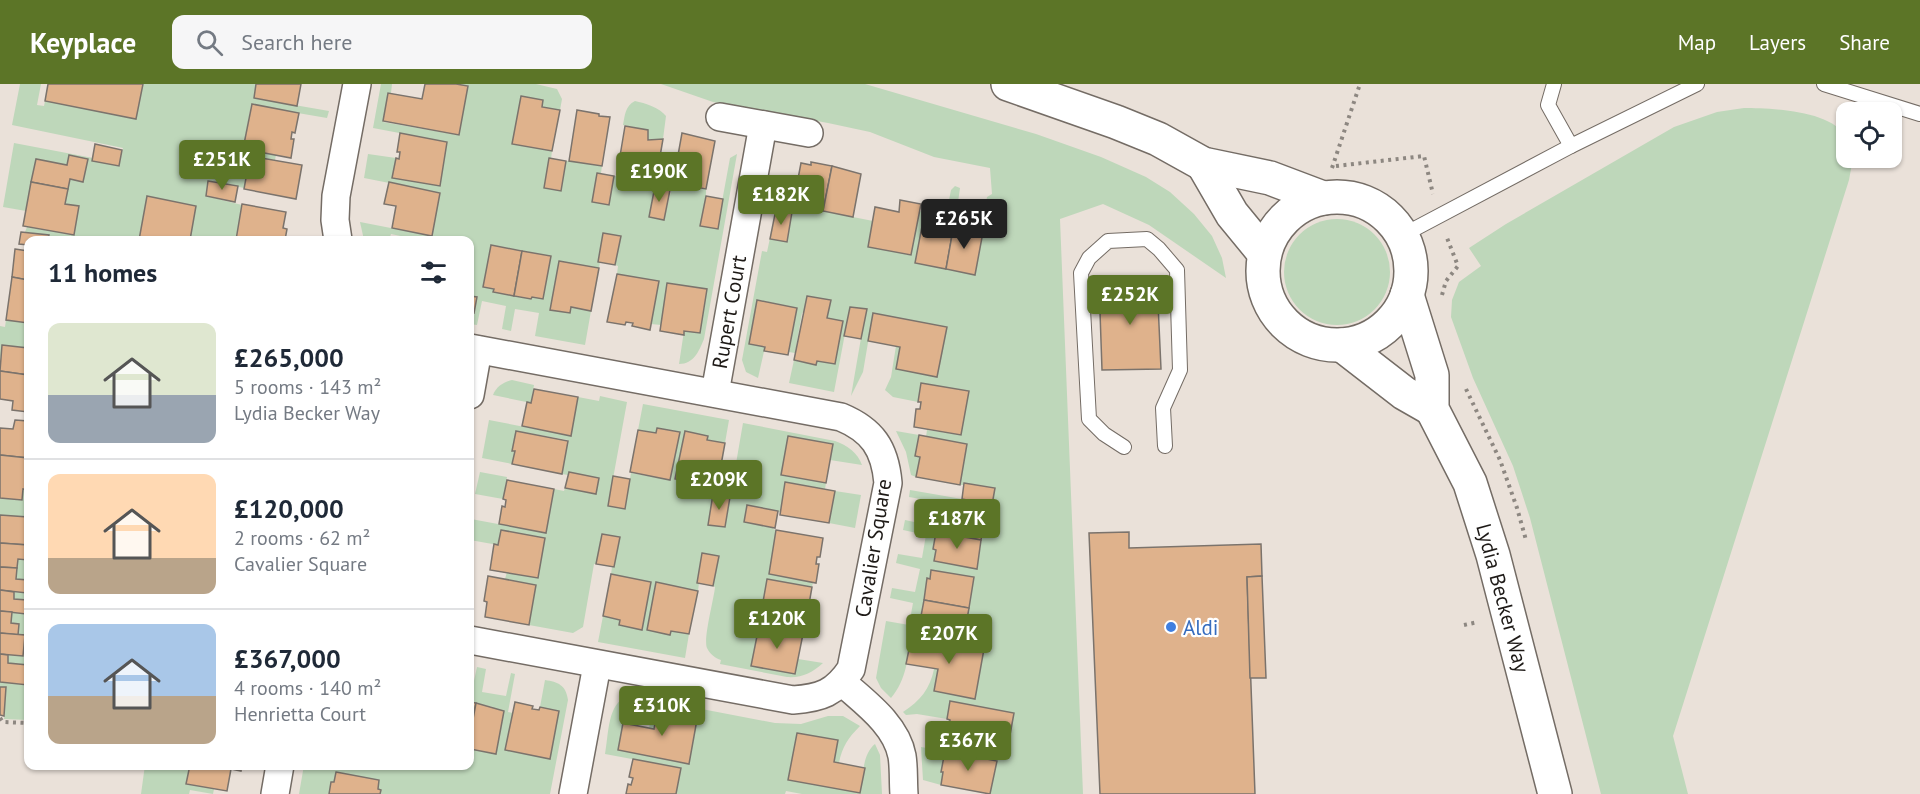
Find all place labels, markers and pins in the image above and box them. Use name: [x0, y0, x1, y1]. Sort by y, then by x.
pin: £251K: [180, 140, 264, 191]
pin: £190K: [617, 152, 701, 203]
pin: £182K: [739, 175, 823, 226]
pin: £265K: [922, 199, 1006, 250]
pin: £252K: [1088, 275, 1172, 326]
pin: £209K: [677, 460, 761, 511]
pin: £187K: [915, 499, 999, 550]
pin: £120K: [735, 599, 819, 650]
pin: £207K: [907, 614, 991, 665]
place label: Aldi: [1183, 614, 1218, 641]
marker: Aldi: [1164, 620, 1178, 634]
pin: £310K: [620, 686, 704, 737]
pin: £367K: [926, 721, 1010, 772]

